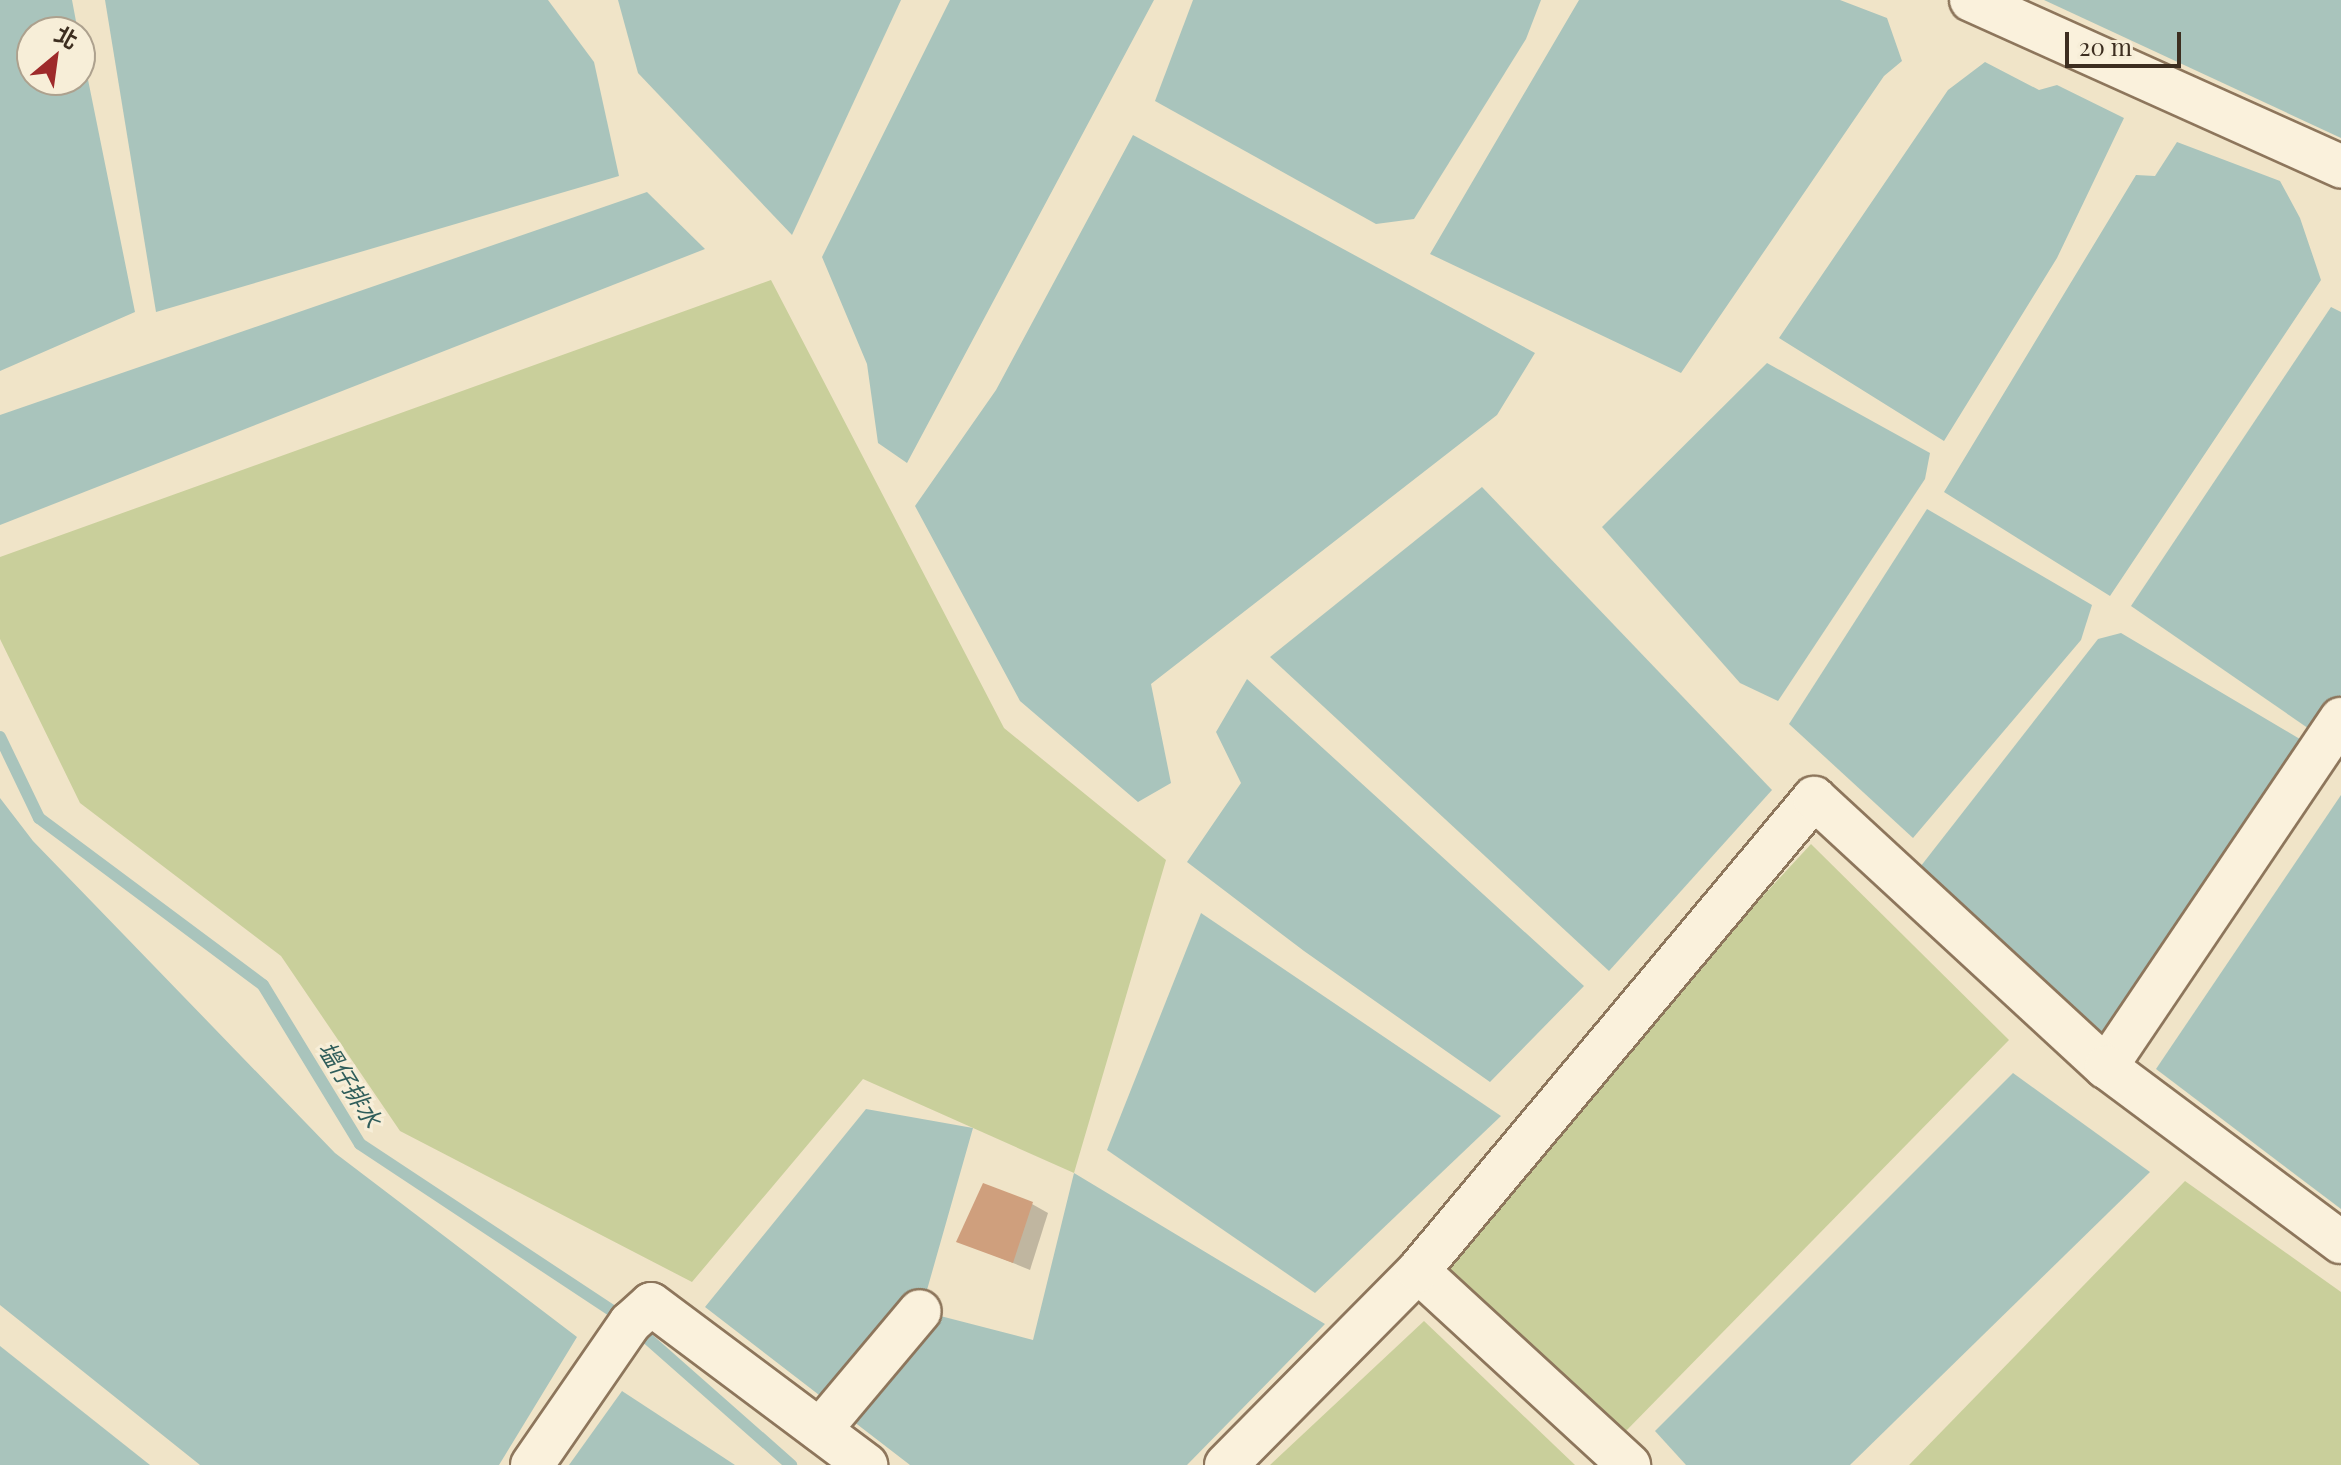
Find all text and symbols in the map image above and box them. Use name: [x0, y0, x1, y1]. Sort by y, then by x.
north arrow: [16, 16, 96, 96]
scale bar: [2069, 16, 2185, 66]
text: 北: [50, 18, 84, 55]
text: 20 m: [2079, 30, 2132, 62]
water label: 塭仔排水: [312, 1036, 388, 1132]

